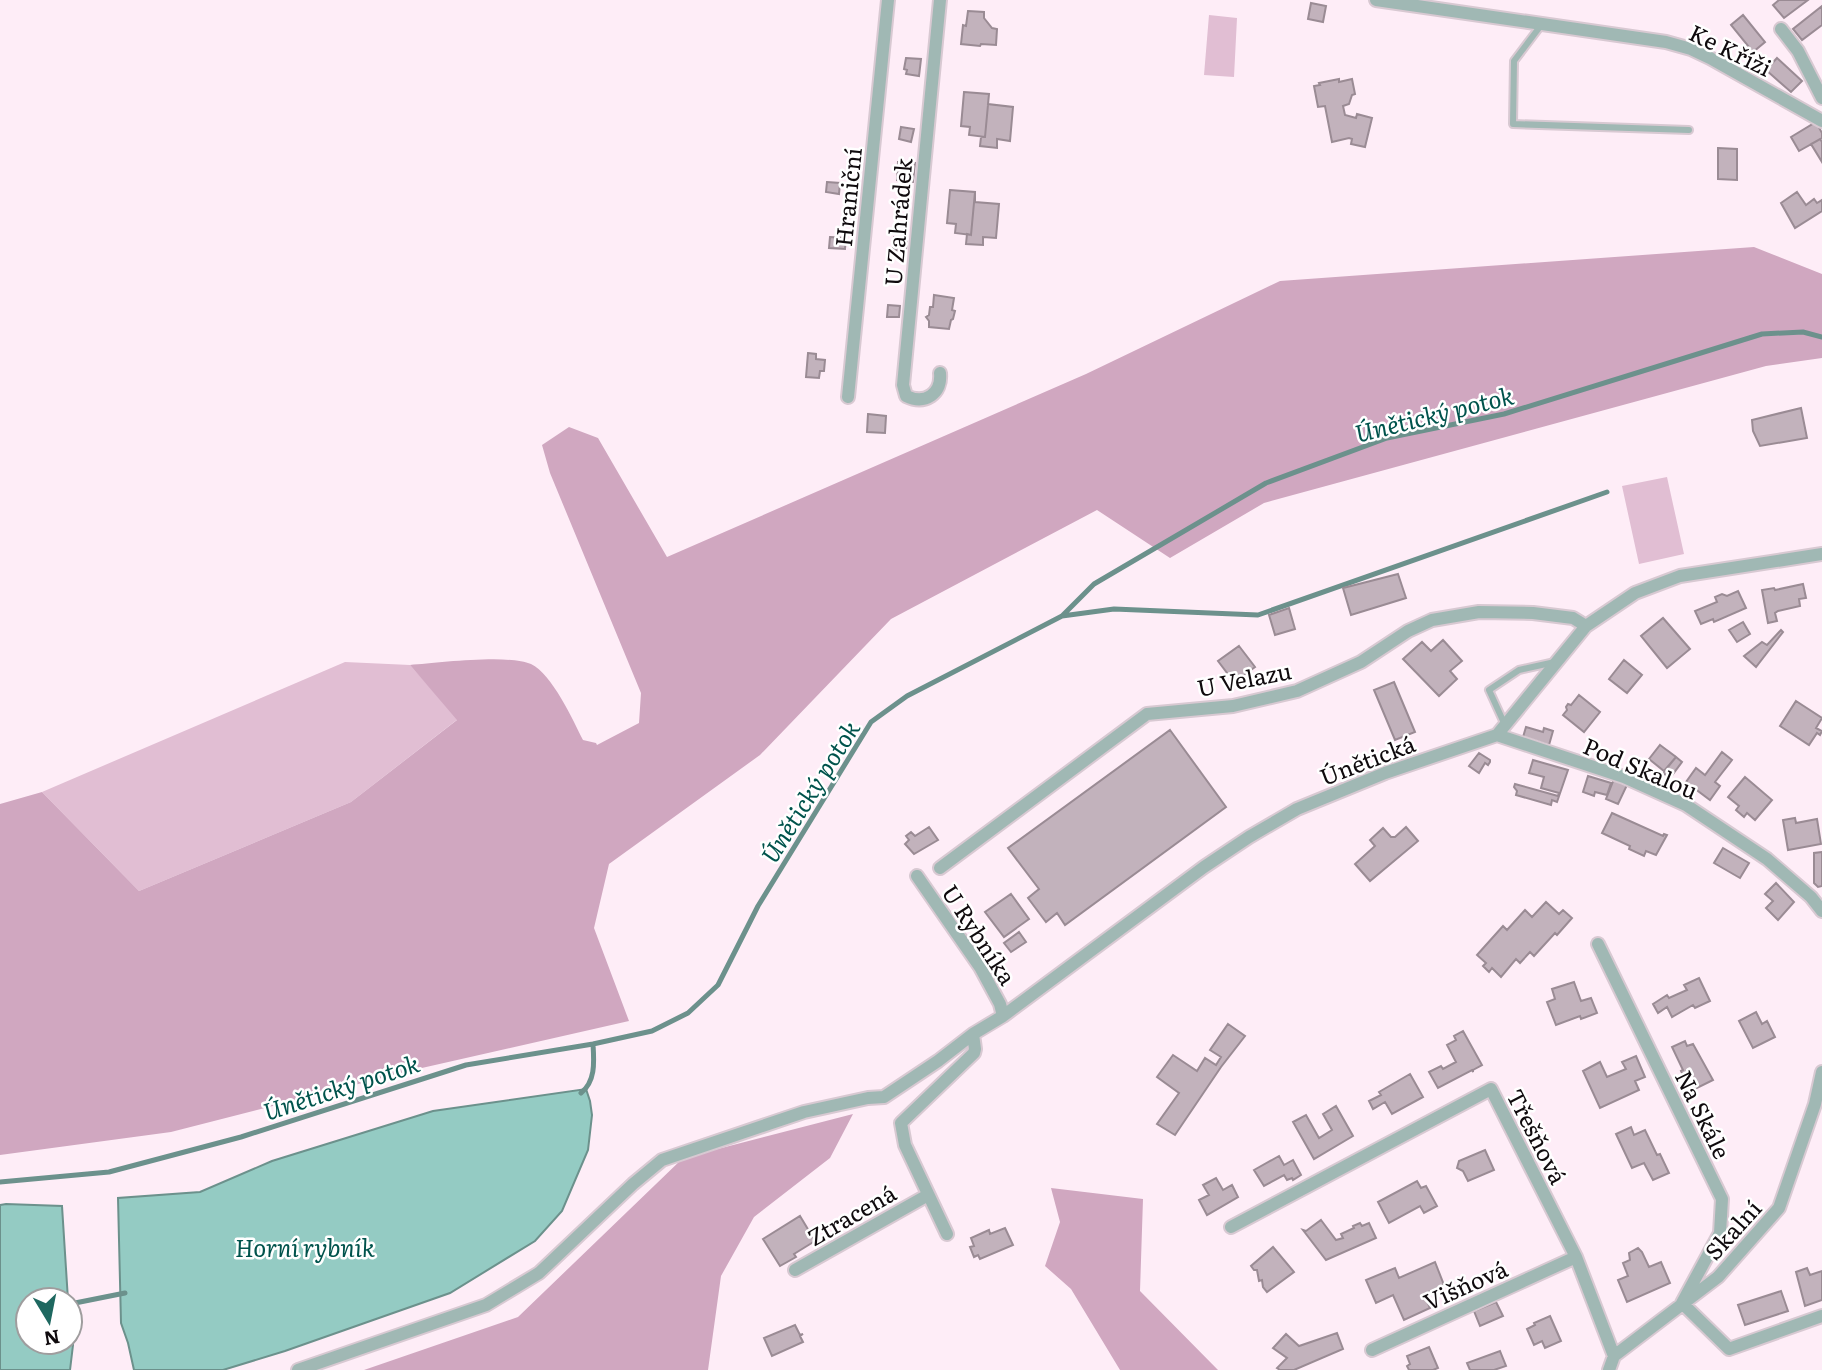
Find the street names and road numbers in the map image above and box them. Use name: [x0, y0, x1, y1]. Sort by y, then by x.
street label: Ke Kříži: [1684, 14, 1778, 84]
street label: Hraniční: [825, 145, 869, 248]
street label: U Zahrádek: [874, 156, 920, 287]
street label: U Velazu: [1194, 652, 1294, 704]
street label: Únětická: [1314, 725, 1420, 793]
street label: Pod Skalou: [1578, 728, 1704, 806]
street label: U Rybníka: [935, 877, 1026, 992]
street label: Na Skále: [1668, 1064, 1740, 1164]
street label: Třešňová: [1499, 1082, 1577, 1190]
street label: Ztracená: [800, 1175, 902, 1253]
street label: Skalní: [1696, 1191, 1768, 1267]
street label: Višňová: [1418, 1250, 1513, 1318]

